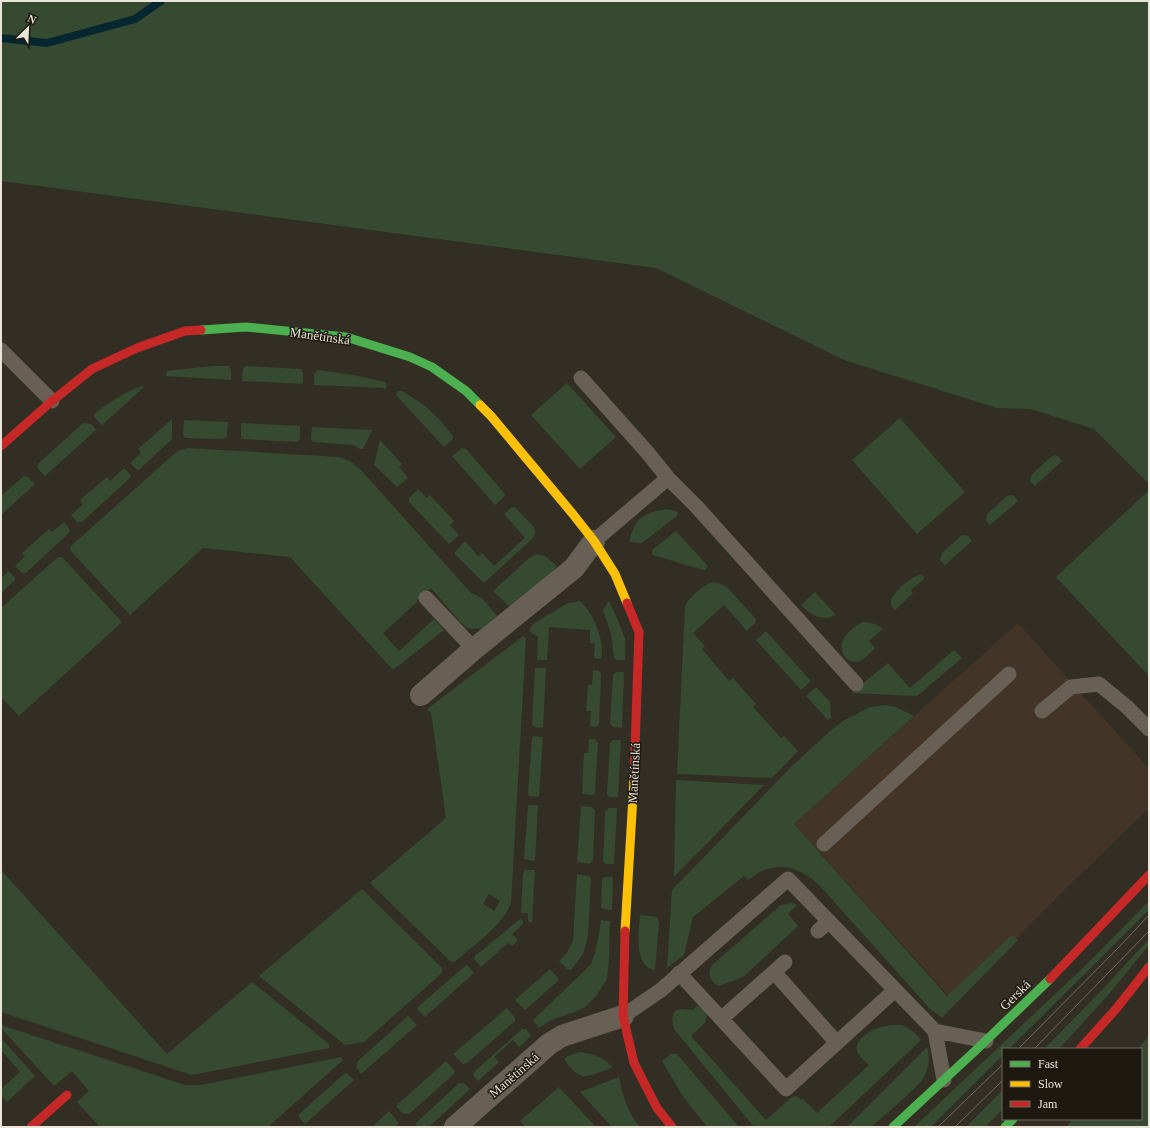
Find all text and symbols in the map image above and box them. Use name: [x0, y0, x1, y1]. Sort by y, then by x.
north arrow: [8, 8, 48, 48]
text: N: [26, 12, 38, 26]
street label: Manětínská: [289, 324, 351, 348]
street label: Manětínská: [625, 742, 643, 804]
street label: Gerská: [997, 977, 1034, 1013]
legend: [1002, 1048, 1142, 1120]
street label: Manětínská: [486, 1049, 542, 1101]
text: Fast: [1038, 1057, 1059, 1071]
text: Slow: [1038, 1077, 1063, 1091]
text: Jam: [1038, 1097, 1058, 1111]

